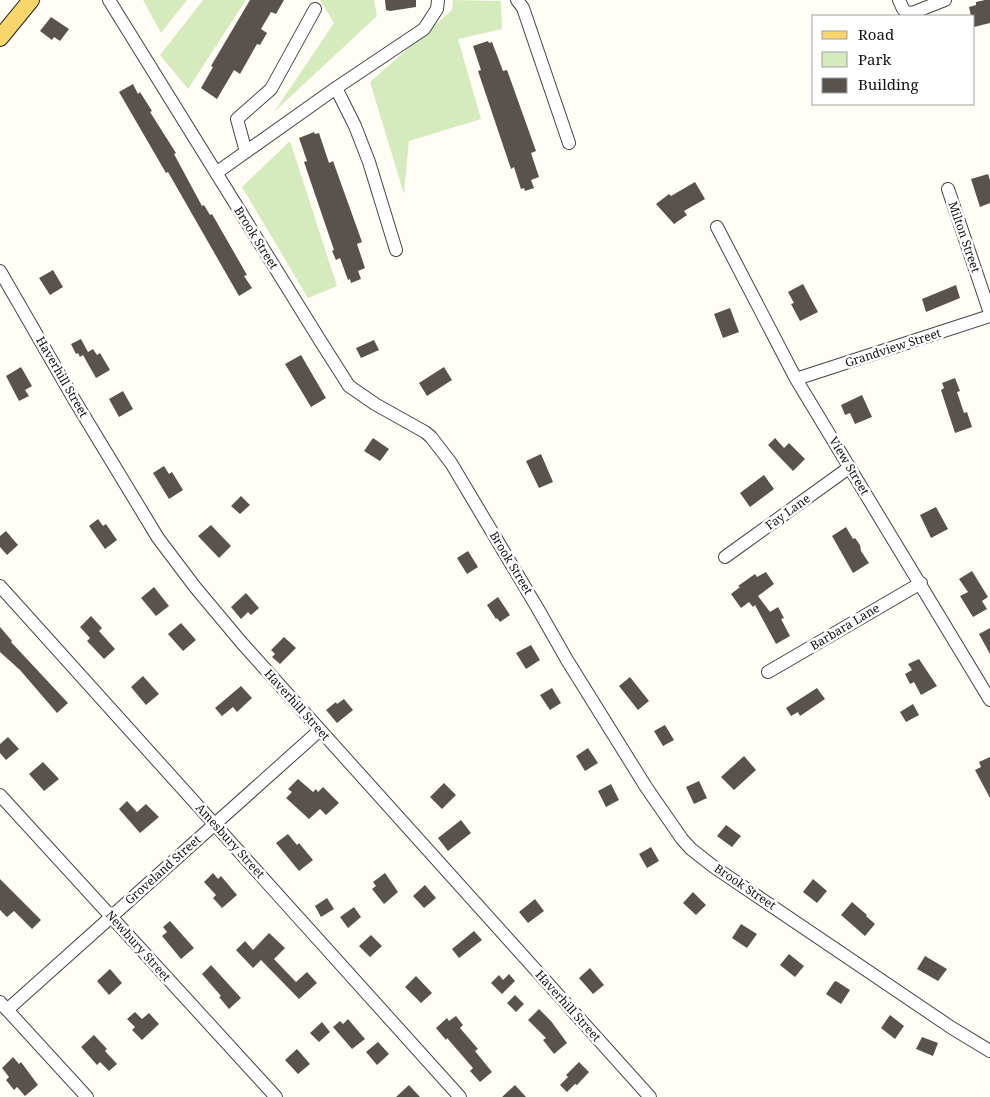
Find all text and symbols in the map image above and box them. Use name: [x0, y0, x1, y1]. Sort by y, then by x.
legend: [812, 15, 975, 105]
text: Road: [858, 24, 894, 44]
text: Park: [858, 49, 892, 69]
text: Building: [858, 74, 919, 94]
street label: Milton Street: [944, 199, 985, 275]
street label: Brook Street: [230, 203, 282, 272]
street label: Grandview Street: [843, 324, 943, 371]
street label: Haverhill Street: [32, 333, 92, 420]
street label: View Street: [825, 433, 874, 498]
street label: Fay Lane: [762, 490, 814, 534]
street label: Brook Street: [486, 528, 537, 598]
street label: Barbara Lane: [807, 599, 883, 654]
street label: Haverhill Street: [261, 665, 334, 744]
street label: Amesbury Street: [192, 799, 269, 882]
street label: Groveland Street: [121, 831, 204, 908]
street label: Brook Street: [711, 860, 779, 913]
street label: Newbury Street: [102, 907, 175, 985]
street label: Haverhill Street: [532, 966, 605, 1045]

